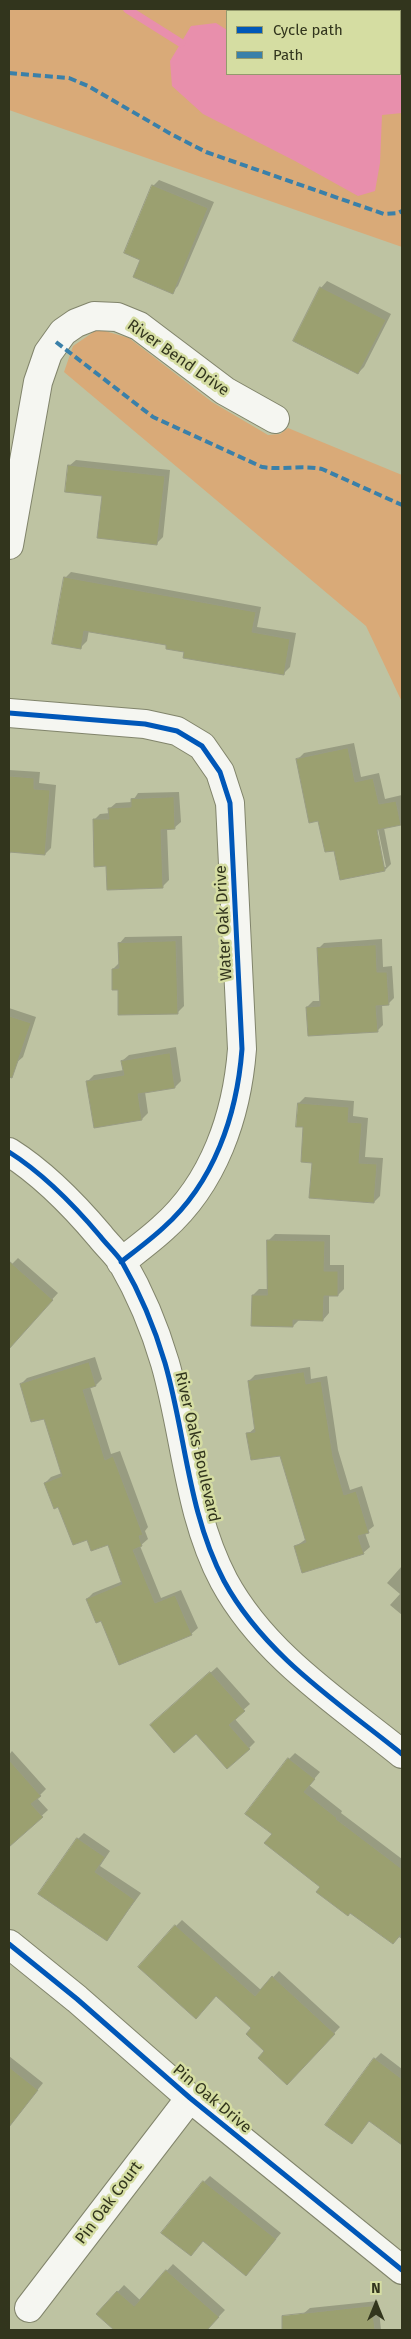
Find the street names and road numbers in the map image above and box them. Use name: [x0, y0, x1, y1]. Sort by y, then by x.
street label: River Bend Drive: [123, 316, 233, 400]
street label: Water Oak Drive: [211, 865, 237, 981]
street label: River Oaks Boulevard: [170, 1370, 224, 1524]
street label: Pin Oak Drive: [169, 2060, 255, 2138]
street label: Pin Oak Court: [72, 2158, 146, 2248]

